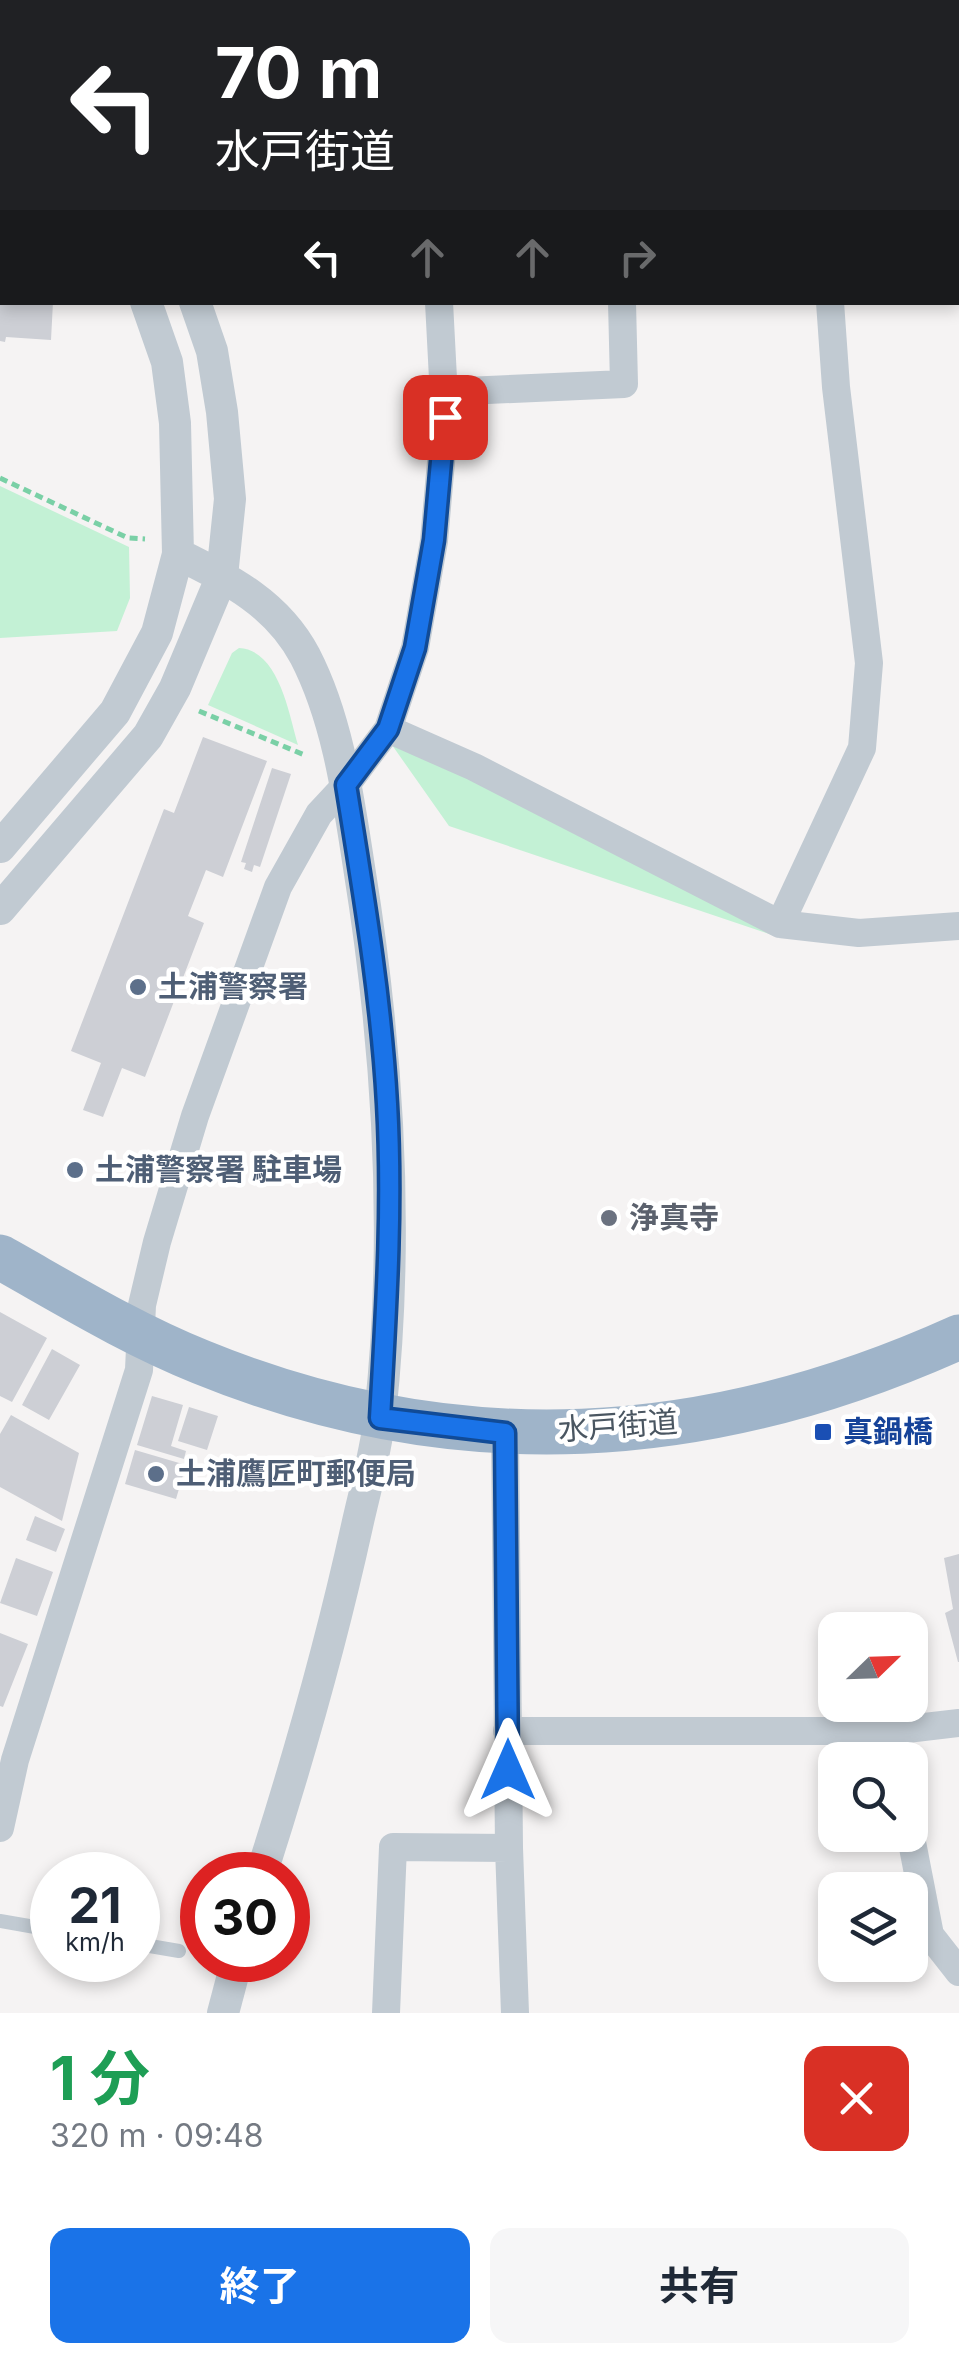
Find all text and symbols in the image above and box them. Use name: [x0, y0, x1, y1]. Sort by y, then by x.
text: 70 m: [215, 30, 382, 115]
icon: left: [50, 40, 180, 170]
text: 水戸街道: [215, 123, 395, 178]
icon: left: [295, 230, 350, 285]
icon: ahead: [400, 230, 455, 285]
icon: ahead: [505, 230, 560, 285]
icon: right: [610, 230, 665, 285]
pin: [403, 375, 488, 460]
icon: arrive: [418, 390, 473, 445]
place label: 土浦警察署: [158, 968, 308, 1004]
marker: 土浦警察署: [127, 976, 149, 998]
place label: 土浦警察署 駐車場: [95, 1151, 342, 1187]
marker: 土浦警察署 駐車場: [64, 1159, 86, 1181]
place label: 浄真寺: [629, 1199, 719, 1235]
marker: 浄真寺: [598, 1207, 620, 1229]
street label: 水戸街道: [557, 1403, 679, 1447]
place label: 真鍋橋: [843, 1413, 933, 1449]
marker: 真鍋橋: [812, 1421, 834, 1443]
place label: 土浦鷹匠町郵便局: [176, 1455, 416, 1491]
marker: 土浦鷹匠町郵便局: [145, 1463, 167, 1485]
north arrow: [818, 1612, 928, 1722]
map controls: [818, 1612, 928, 1982]
position arrow: [456, 1718, 560, 1822]
button: search: [818, 1742, 928, 1852]
speed limit sign: 30: [180, 1852, 310, 1982]
button: layers: [818, 1872, 928, 1982]
text: 21: [68, 1875, 122, 1935]
text: km/h: [65, 1927, 125, 1957]
text: 1 分: [50, 2042, 150, 2114]
button: close: [804, 2046, 909, 2151]
text: 320 m · 09:48: [50, 2116, 263, 2155]
button: 終了: [50, 2228, 470, 2343]
button: 共有: [490, 2228, 909, 2343]

